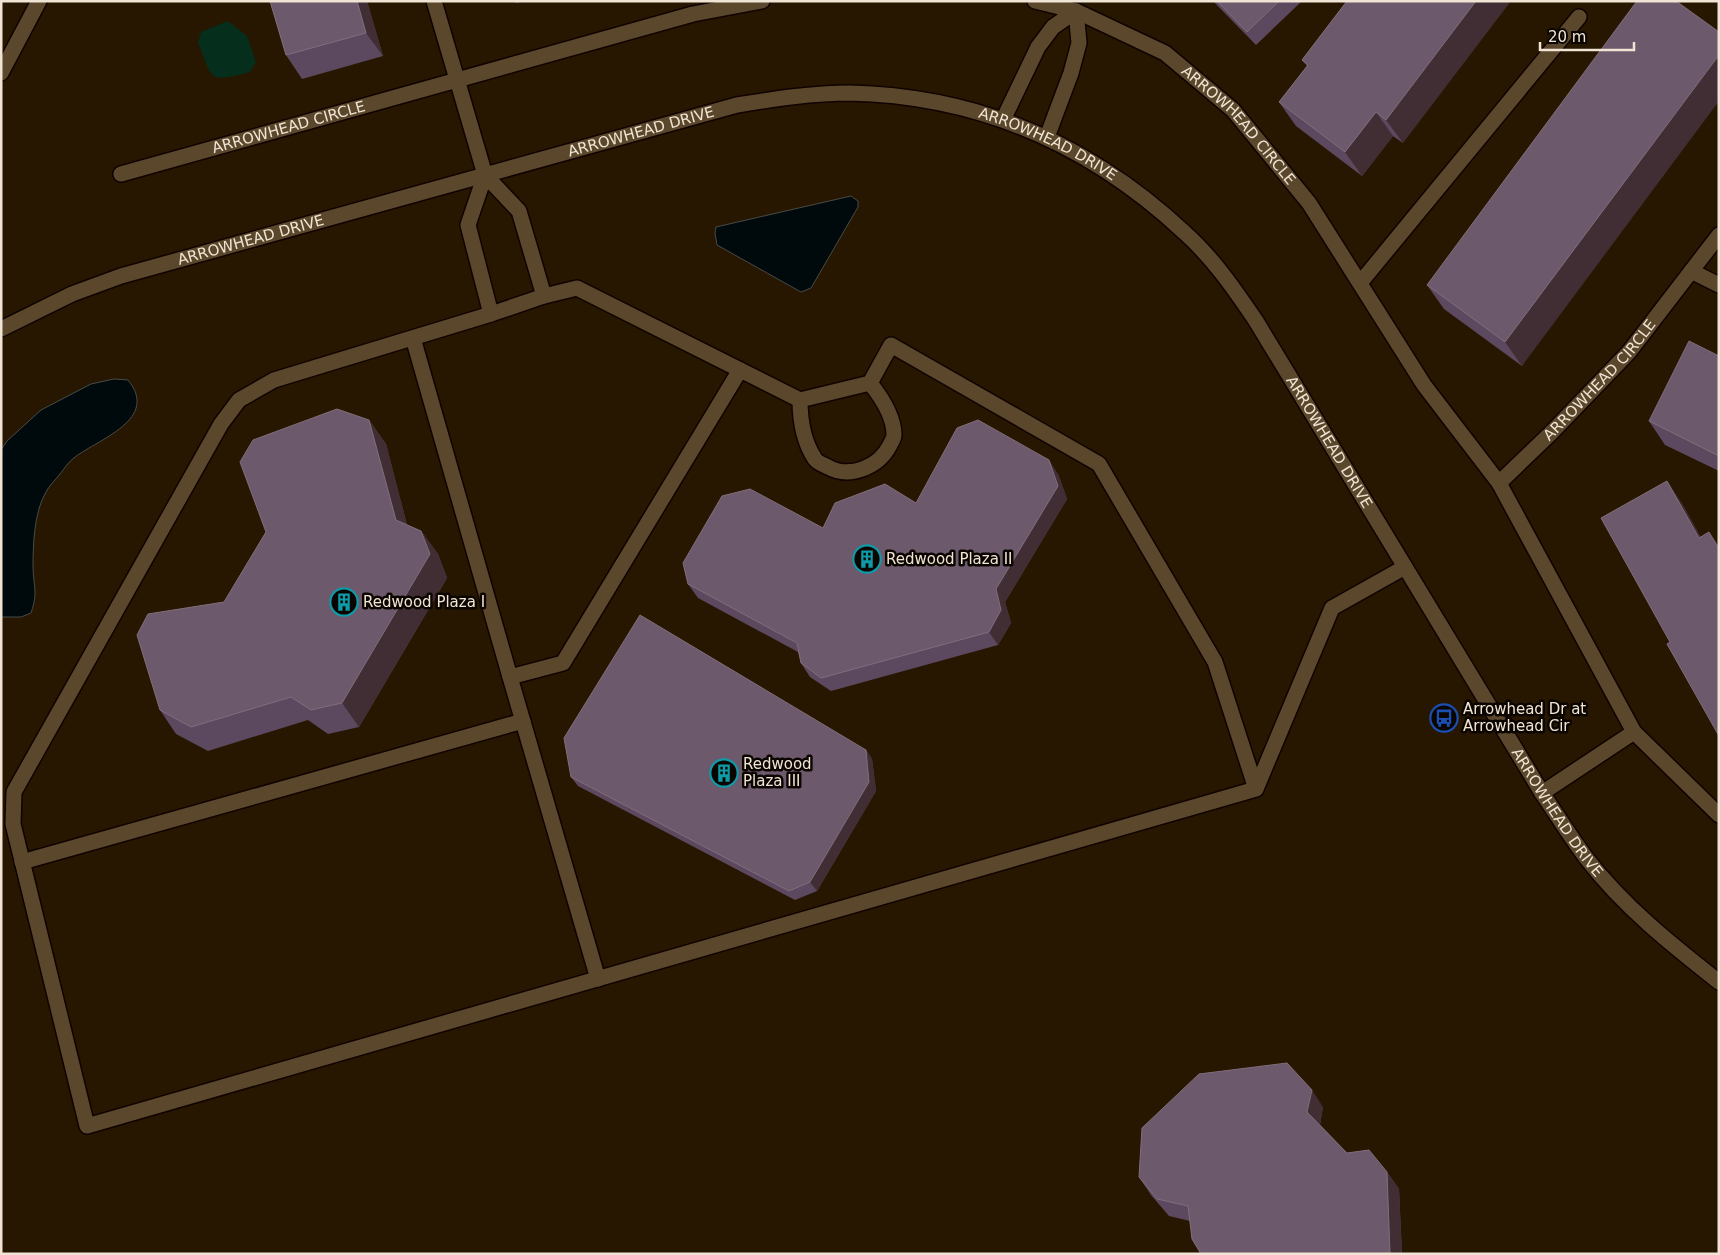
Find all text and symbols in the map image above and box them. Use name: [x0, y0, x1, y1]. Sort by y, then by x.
scale bar: [1540, 20, 1634, 52]
text: 20 m: [1548, 28, 1586, 46]
street label: ARROWHEAD CIRCLE: [1178, 62, 1299, 188]
street label: ARROWHEAD CIRCLE: [210, 97, 367, 157]
street label: ARROWHEAD DRIVE: [566, 103, 716, 161]
street label: ARROWHEAD DRIVE: [977, 104, 1120, 184]
street label: ARROWHEAD DRIVE: [175, 211, 326, 269]
street label: ARROWHEAD CIRCLE: [1540, 316, 1660, 444]
street label: ARROWHEAD DRIVE: [1282, 373, 1376, 511]
building icon: Redwood Plaza II: [852, 544, 882, 574]
place label: Redwood Plaza II: [886, 550, 1013, 568]
building icon: Redwood Plaza I: [329, 587, 359, 617]
place label: Redwood Plaza I: [363, 593, 485, 611]
place label: Arrowhead Dr at Arrowhead Cir: [1463, 700, 1586, 735]
bus stop icon: Arrowhead Dr at Arrowhead Cir: [1429, 703, 1459, 733]
street label: ARROWHEAD DRIVE: [1508, 745, 1607, 881]
place label: Redwood Plaza III: [743, 755, 812, 790]
building icon: Redwood Plaza III: [709, 758, 739, 788]

